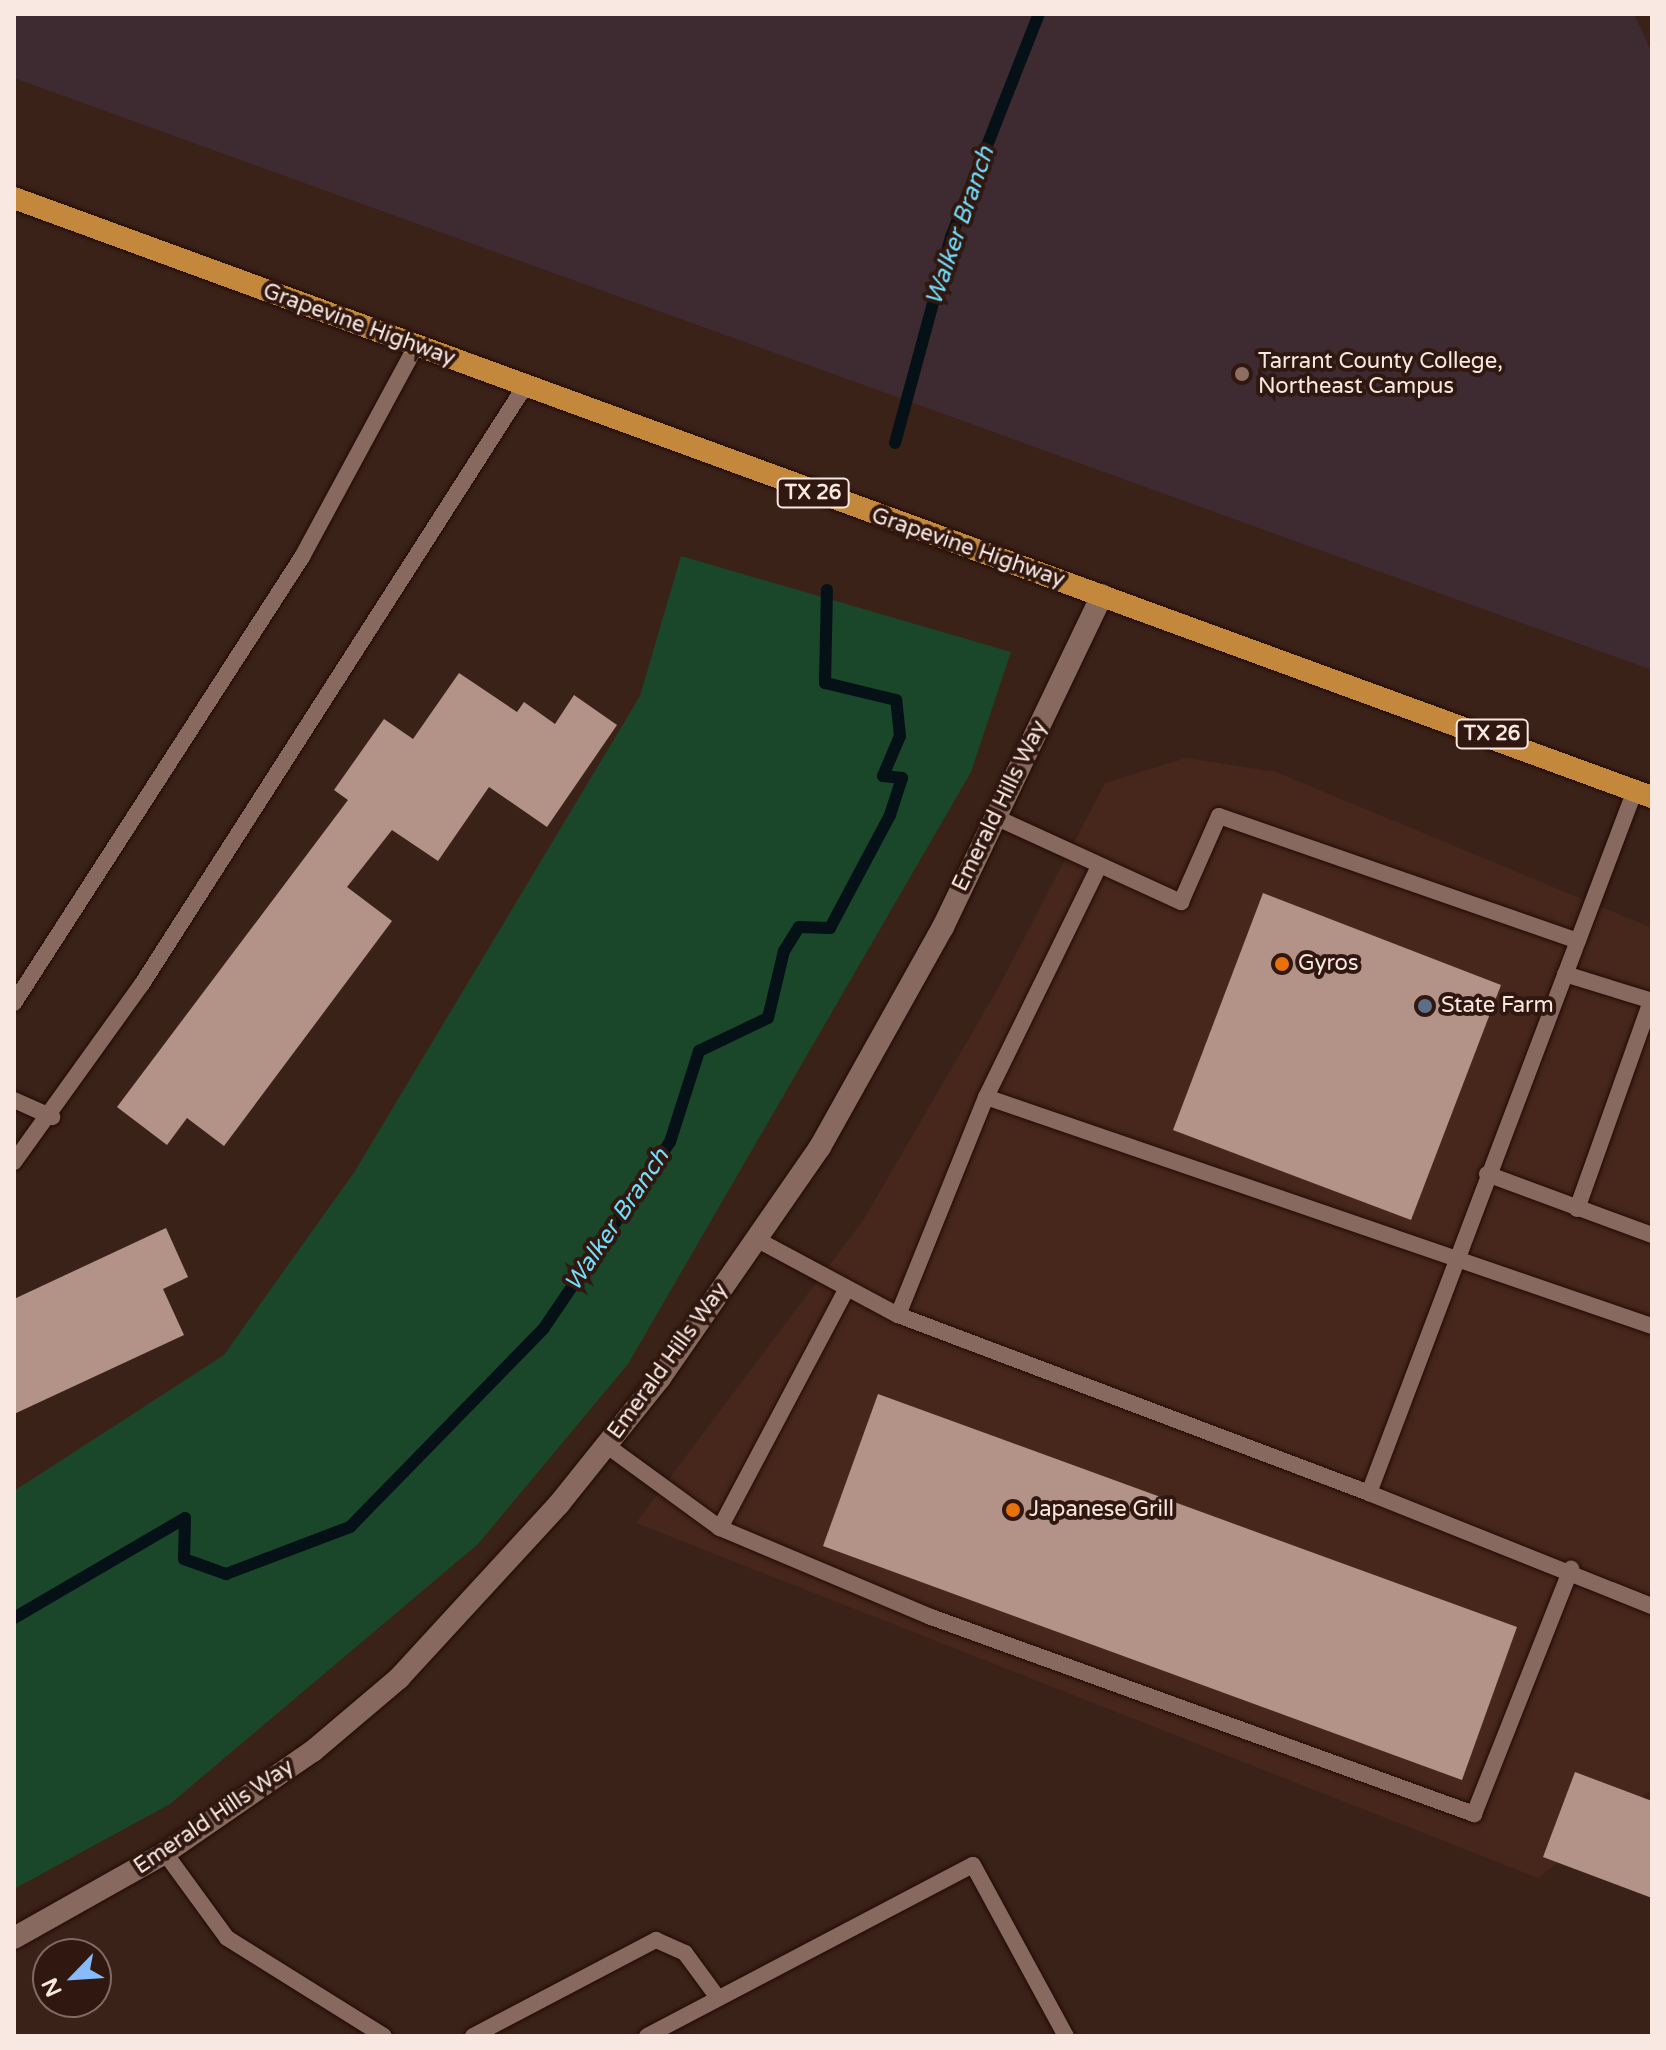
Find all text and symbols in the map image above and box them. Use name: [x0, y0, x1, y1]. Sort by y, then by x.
water label: Walker Branch: [919, 143, 1001, 309]
street label: Grapevine Highway: [259, 278, 459, 372]
place label: Tarrant County College, Northeast Campus: [1258, 348, 1503, 400]
marker: Tarrant County College, Northeast Campus: [1233, 365, 1251, 383]
road number: TX 26: [775, 477, 851, 509]
street label: Grapevine Highway: [868, 503, 1068, 593]
street label: Emerald Hills Way: [947, 716, 1053, 896]
road number: TX 26: [1454, 718, 1530, 750]
place label: Gyros: [1298, 951, 1358, 977]
marker: Gyros: [1273, 955, 1291, 973]
place label: State Farm: [1441, 993, 1554, 1019]
marker: State Farm: [1416, 997, 1434, 1015]
water label: Walker Branch: [559, 1143, 675, 1297]
street label: Emerald Hills Way: [602, 1278, 734, 1444]
place label: Japanese Grill: [1029, 1497, 1174, 1523]
marker: Japanese Grill: [1004, 1501, 1022, 1519]
street label: Emerald Hills Way: [129, 1754, 299, 1880]
north arrow: [32, 1938, 112, 2018]
text: N: [37, 1974, 68, 2001]

